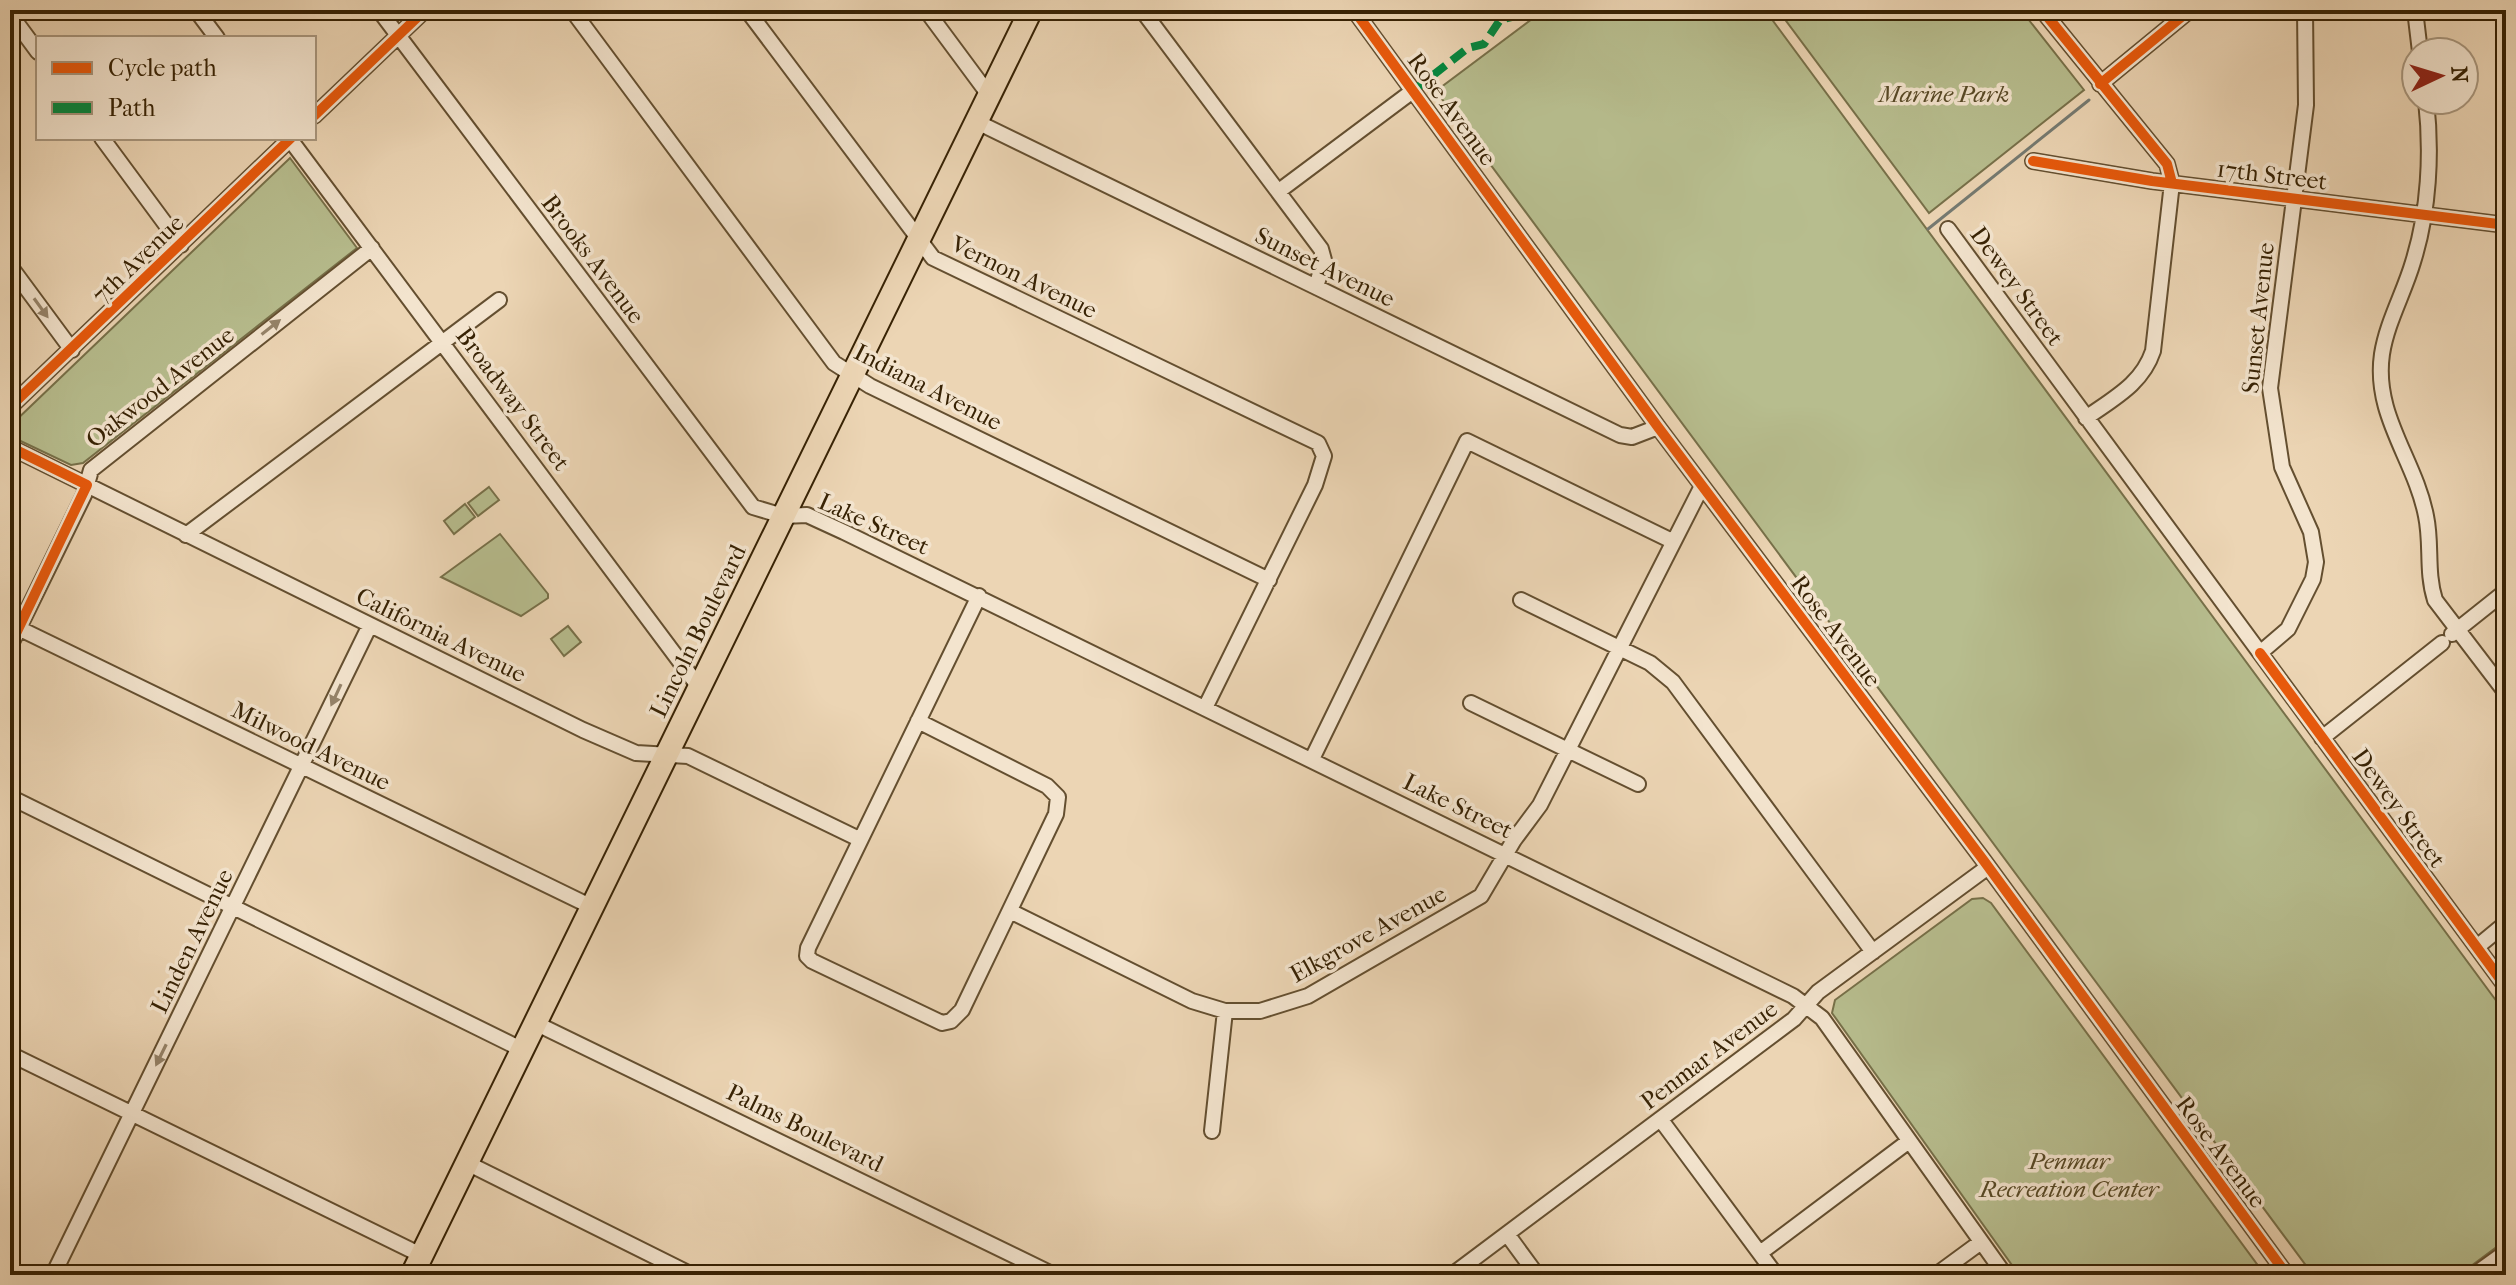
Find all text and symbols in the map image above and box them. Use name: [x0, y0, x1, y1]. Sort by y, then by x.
legend: [36, 36, 316, 140]
north arrow: [2400, 36, 2480, 116]
street label: Rose Avenue: [1402, 47, 1502, 171]
text: Cycle path: [108, 54, 217, 82]
text: N: [2445, 65, 2473, 84]
park label: Marine Park: [1877, 80, 2009, 108]
text: Path: [108, 94, 156, 122]
street label: 17th Street: [2215, 154, 2329, 196]
street label: Brooks Avenue: [536, 189, 650, 329]
street label: 7th Avenue: [86, 208, 190, 309]
street label: Sunset Avenue: [1251, 221, 1399, 313]
street label: Dewey Street: [1964, 221, 2070, 351]
street label: Vernon Avenue: [946, 229, 1102, 324]
street label: Sunset Avenue: [2236, 241, 2280, 395]
one-way arrow: [33, 297, 48, 318]
one-way arrow: [261, 319, 281, 336]
street label: Oakwood Avenue: [81, 321, 240, 453]
street label: Broadway Street: [450, 322, 576, 476]
street label: Indiana Avenue: [849, 338, 1007, 436]
street label: Lake Street: [814, 487, 934, 561]
street label: Lincoln Boulevard: [644, 539, 752, 722]
street label: Rose Avenue: [1785, 570, 1887, 692]
street label: California Avenue: [352, 582, 531, 688]
one-way arrow: [329, 683, 343, 707]
street label: Milwood Avenue: [227, 696, 395, 797]
street label: Dewey Street: [2346, 743, 2452, 873]
street label: Lake Street: [1399, 768, 1518, 845]
street label: Linden Avenue: [145, 864, 239, 1018]
street label: Elkgrove Avenue: [1285, 879, 1451, 988]
street label: Penmar Avenue: [1635, 995, 1783, 1115]
one-way arrow: [154, 1043, 168, 1066]
street label: Palms Boulevard: [722, 1078, 889, 1178]
street label: Rose Avenue: [2170, 1091, 2272, 1213]
park label: Penmar Recreation Center: [1978, 1147, 2161, 1203]

